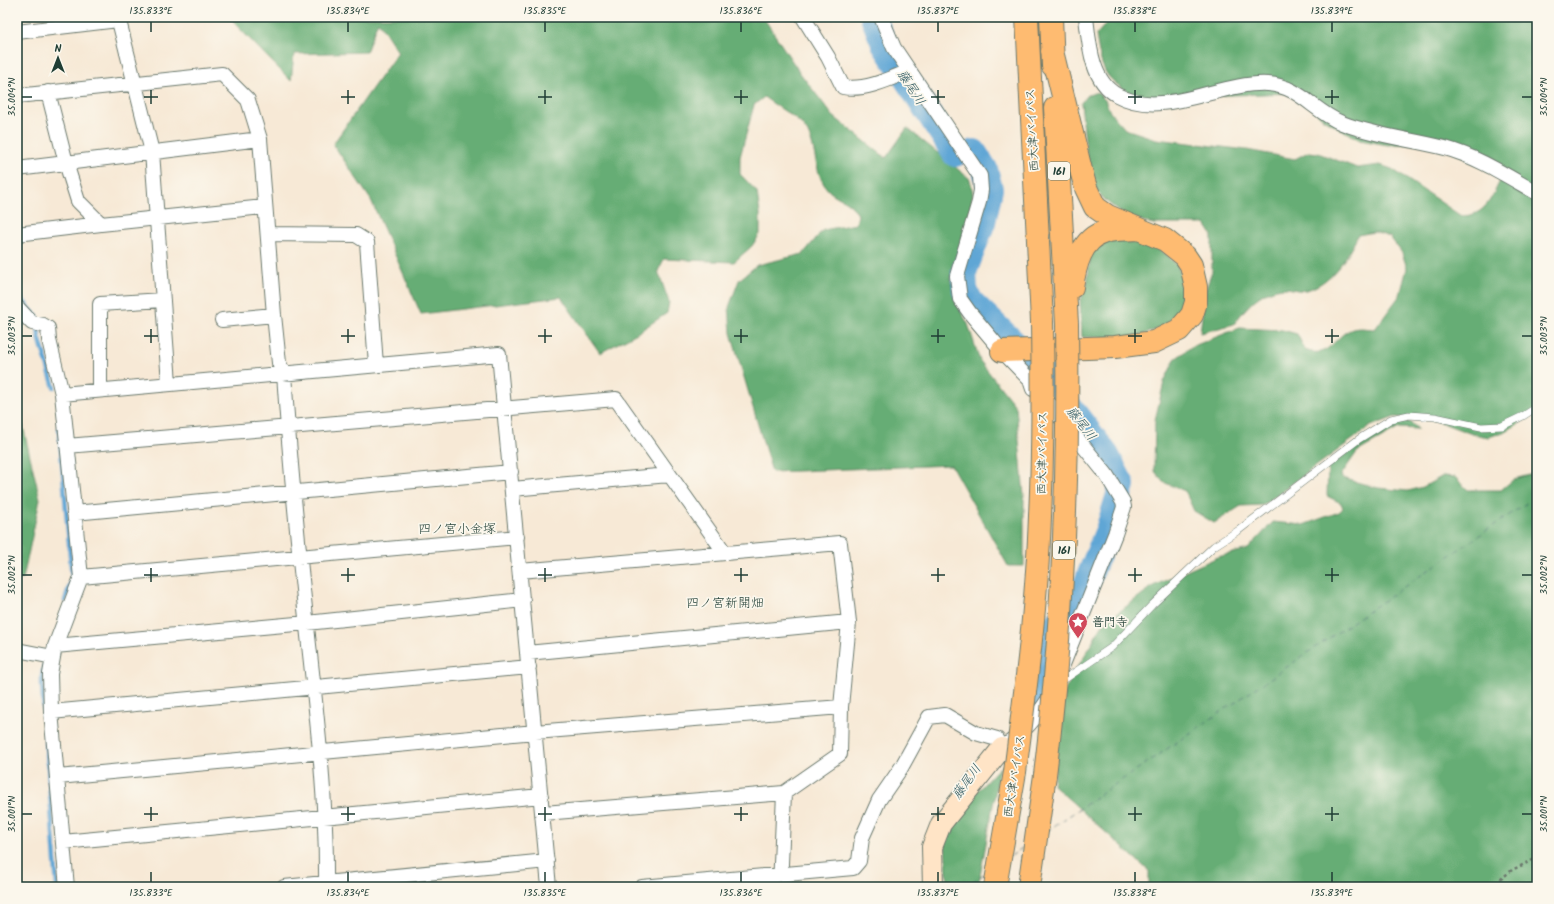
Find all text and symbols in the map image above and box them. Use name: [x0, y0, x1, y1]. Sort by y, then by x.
text: 135.833°E: [129, 3, 174, 19]
text: 135.834°E: [326, 3, 371, 19]
text: 135.835°E: [524, 3, 568, 19]
text: 135.836°E: [719, 3, 764, 19]
text: 135.837°E: [917, 3, 960, 19]
text: 135.838°E: [1113, 3, 1158, 19]
text: 135.839°E: [1311, 3, 1354, 19]
north arrow: [38, 38, 78, 78]
text: N: [55, 40, 62, 58]
water label: 藤尾川: [891, 66, 930, 110]
text: 35.004°N: [4, 77, 20, 117]
text: 35.004°N: [1536, 77, 1552, 117]
street label: 西大津バイパス: [1021, 88, 1044, 172]
road number: 161: [1048, 162, 1070, 180]
text: 35.003°N: [4, 316, 20, 356]
text: 35.003°N: [1536, 316, 1552, 356]
water label: 藤尾川: [1061, 402, 1101, 446]
street label: 西大津バイパス: [1032, 411, 1053, 495]
district label: 四ノ宮小金塚: [418, 519, 496, 540]
road number: 161: [1053, 541, 1075, 559]
text: 35.002°N: [4, 555, 20, 595]
text: 35.002°N: [1536, 555, 1552, 595]
district label: 四ノ宮新開畑: [686, 593, 764, 614]
place icon: 普門寺: [1067, 611, 1089, 639]
place label: 普門寺: [1092, 613, 1128, 632]
street label: 西大津バイパス: [999, 733, 1030, 819]
water label: 藤尾川: [947, 760, 987, 804]
text: 35.001°N: [4, 795, 20, 832]
text: 35.001°N: [1536, 795, 1552, 832]
text: 135.833°E: [129, 885, 174, 901]
text: 135.834°E: [326, 885, 371, 901]
text: 135.835°E: [524, 885, 568, 901]
text: 135.836°E: [719, 885, 764, 901]
text: 135.837°E: [917, 885, 960, 901]
text: 135.838°E: [1113, 885, 1158, 901]
text: 135.839°E: [1311, 885, 1354, 901]

